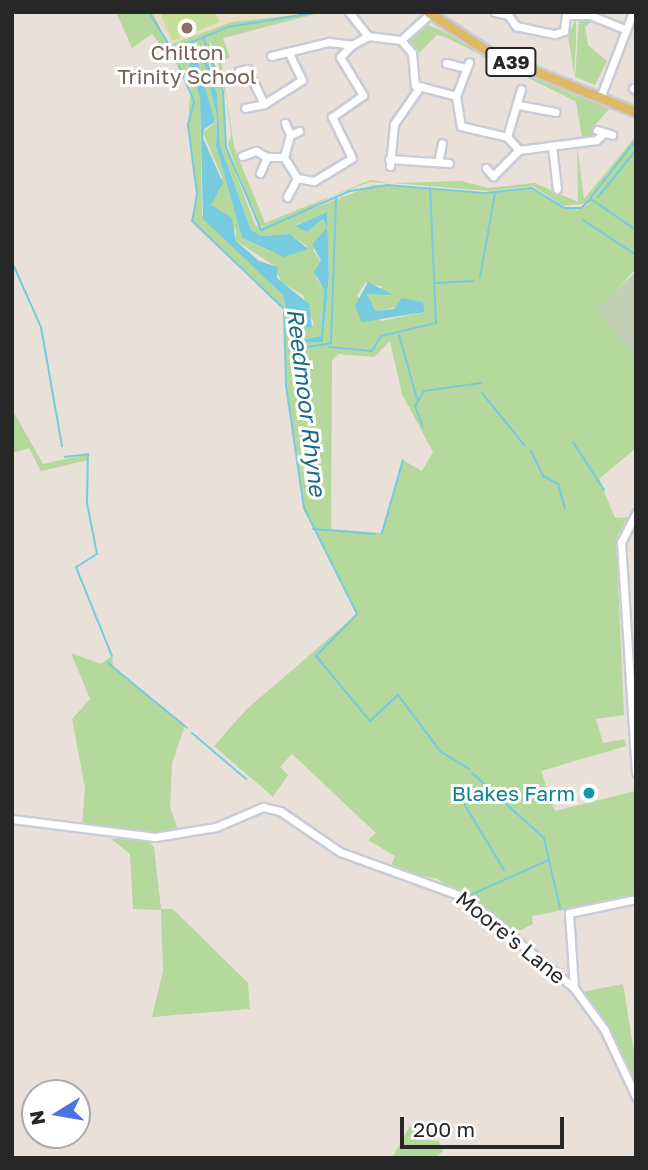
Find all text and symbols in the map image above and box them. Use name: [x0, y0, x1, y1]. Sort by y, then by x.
marker: Chilton Trinity School: [179, 20, 195, 36]
place label: Chilton Trinity School: [117, 39, 257, 89]
road number: A39: [485, 46, 537, 78]
water label: Reedmoor Rhyne: [282, 307, 332, 497]
place label: Blakes Farm: [452, 780, 575, 806]
marker: Blakes Farm: [581, 785, 597, 801]
street label: Moore's Lane: [451, 885, 571, 989]
north arrow: [21, 1079, 91, 1149]
scale bar: [403, 1104, 568, 1148]
text: N: [24, 1108, 50, 1127]
text: 200 m: [413, 1116, 475, 1142]

